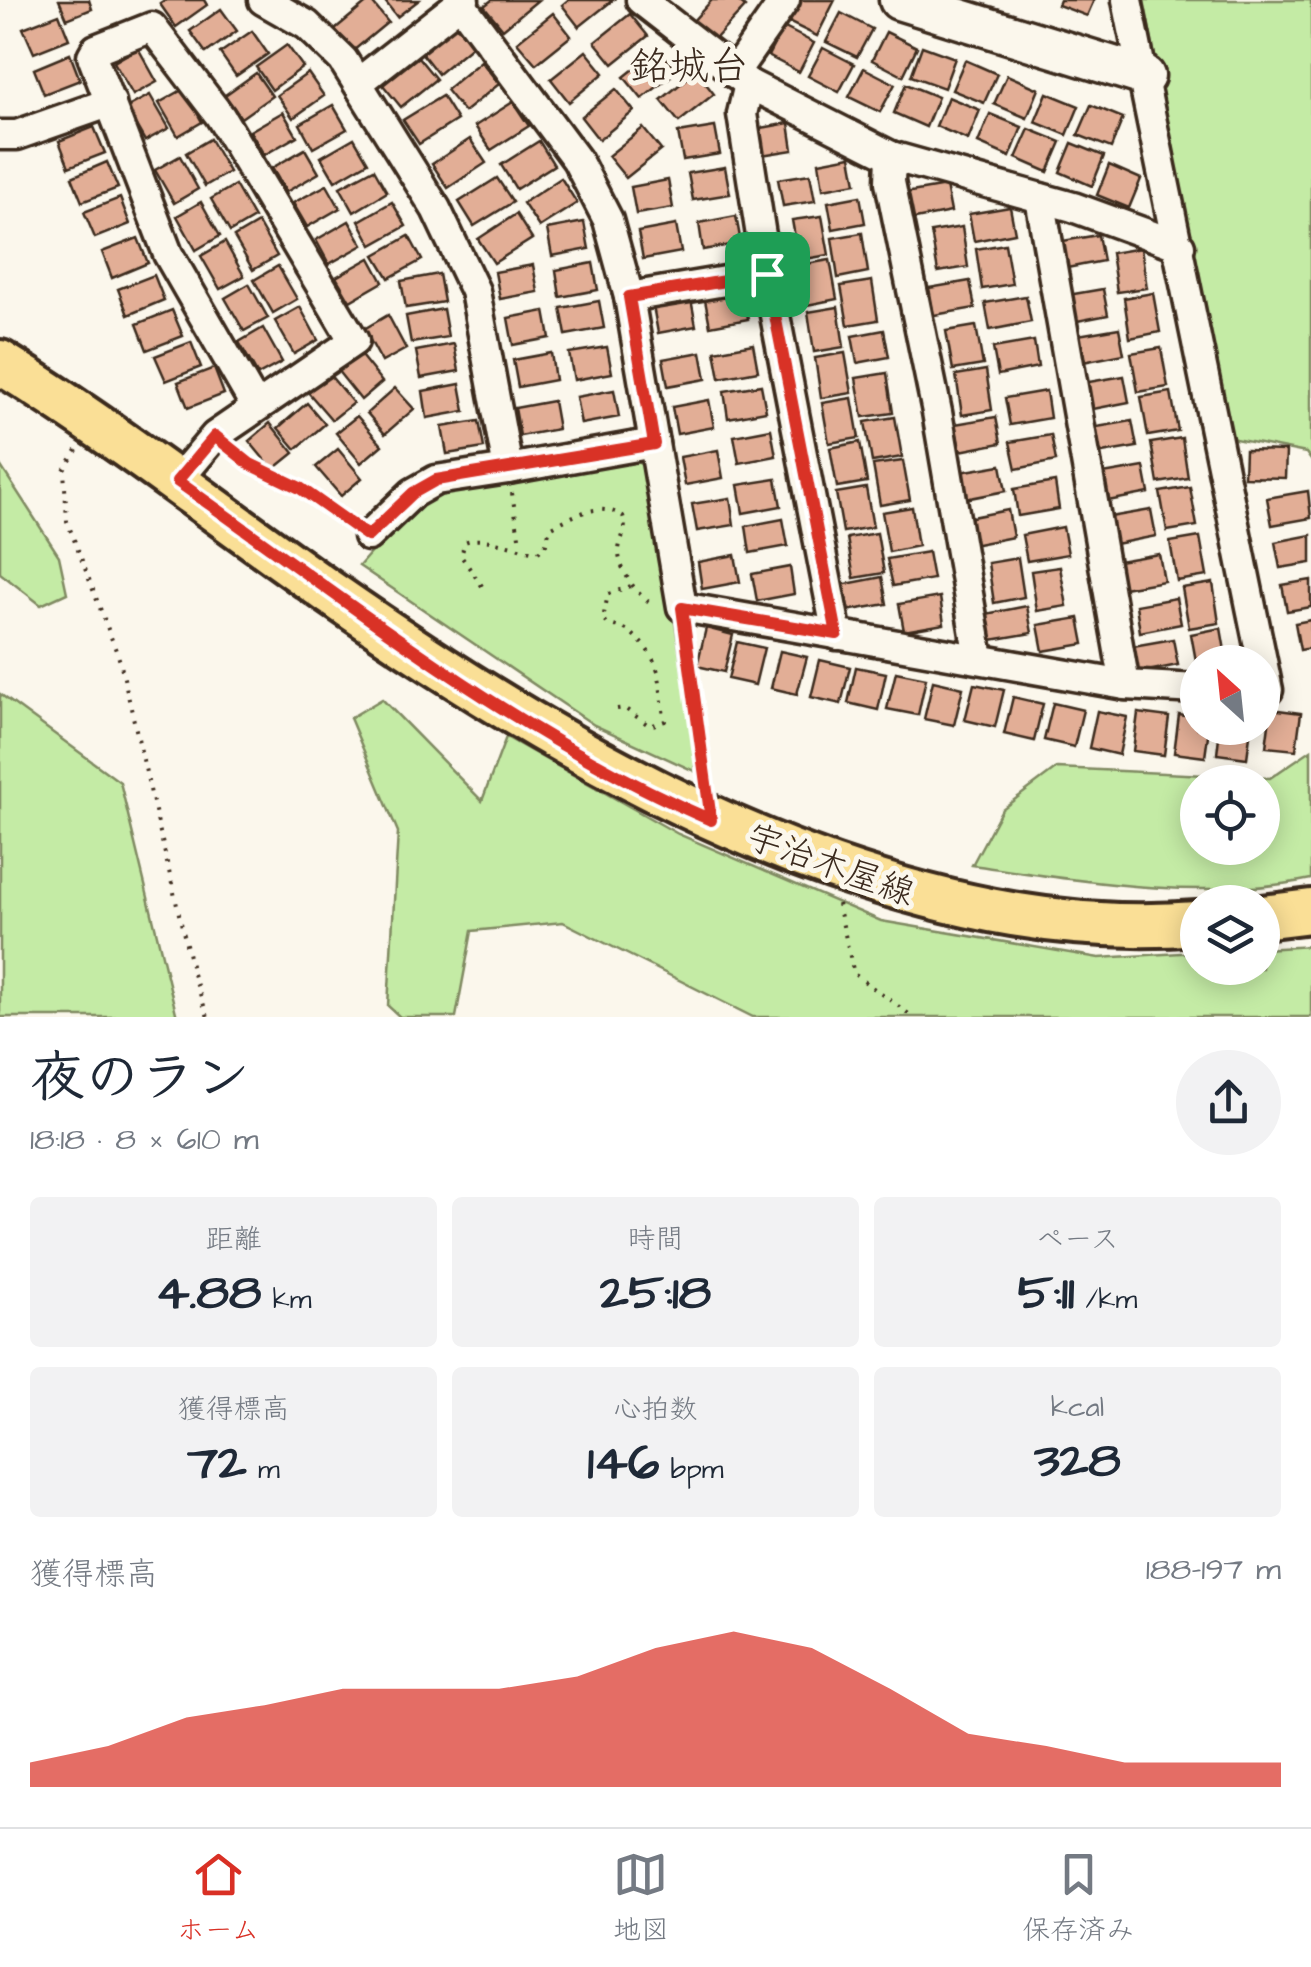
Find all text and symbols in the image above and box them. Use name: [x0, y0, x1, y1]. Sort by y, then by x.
district label: 銘城台: [629, 40, 749, 95]
pin: [725, 232, 810, 317]
icon: arrive: [740, 247, 795, 302]
north arrow: [1180, 645, 1280, 745]
map controls: [1180, 645, 1280, 985]
button: locate: [1180, 765, 1280, 865]
street label: 宇治木屋線: [740, 812, 921, 918]
button: layers: [1180, 885, 1280, 985]
text: 夜のラン: [30, 1041, 250, 1117]
button: share: [1176, 1050, 1281, 1155]
text: 18:18 · 8 × 610 m: [30, 1117, 259, 1162]
text: 距離: [205, 1220, 262, 1259]
text: 時間: [627, 1220, 684, 1259]
text: ペース: [1036, 1220, 1119, 1259]
text: 4.88: [155, 1259, 261, 1328]
text: 25:18: [600, 1259, 711, 1328]
text: 5:11: [1018, 1259, 1074, 1328]
text: km: [261, 1280, 312, 1319]
text: /km: [1074, 1280, 1137, 1319]
text: kcal: [1051, 1388, 1104, 1427]
text: 獲得標高: [177, 1390, 290, 1429]
text: 心拍数: [613, 1390, 698, 1429]
text: 328: [1034, 1427, 1121, 1496]
text: 72: [187, 1429, 247, 1498]
text: 146: [587, 1429, 659, 1498]
text: m: [247, 1450, 280, 1489]
text: bpm: [659, 1450, 724, 1489]
text: 188–197 m: [1146, 1547, 1281, 1592]
text: 獲得標高: [30, 1552, 158, 1597]
tab: ホーム: [177, 1847, 260, 1950]
tab: 地図: [613, 1847, 669, 1950]
tab: 保存済み: [1022, 1847, 1134, 1950]

